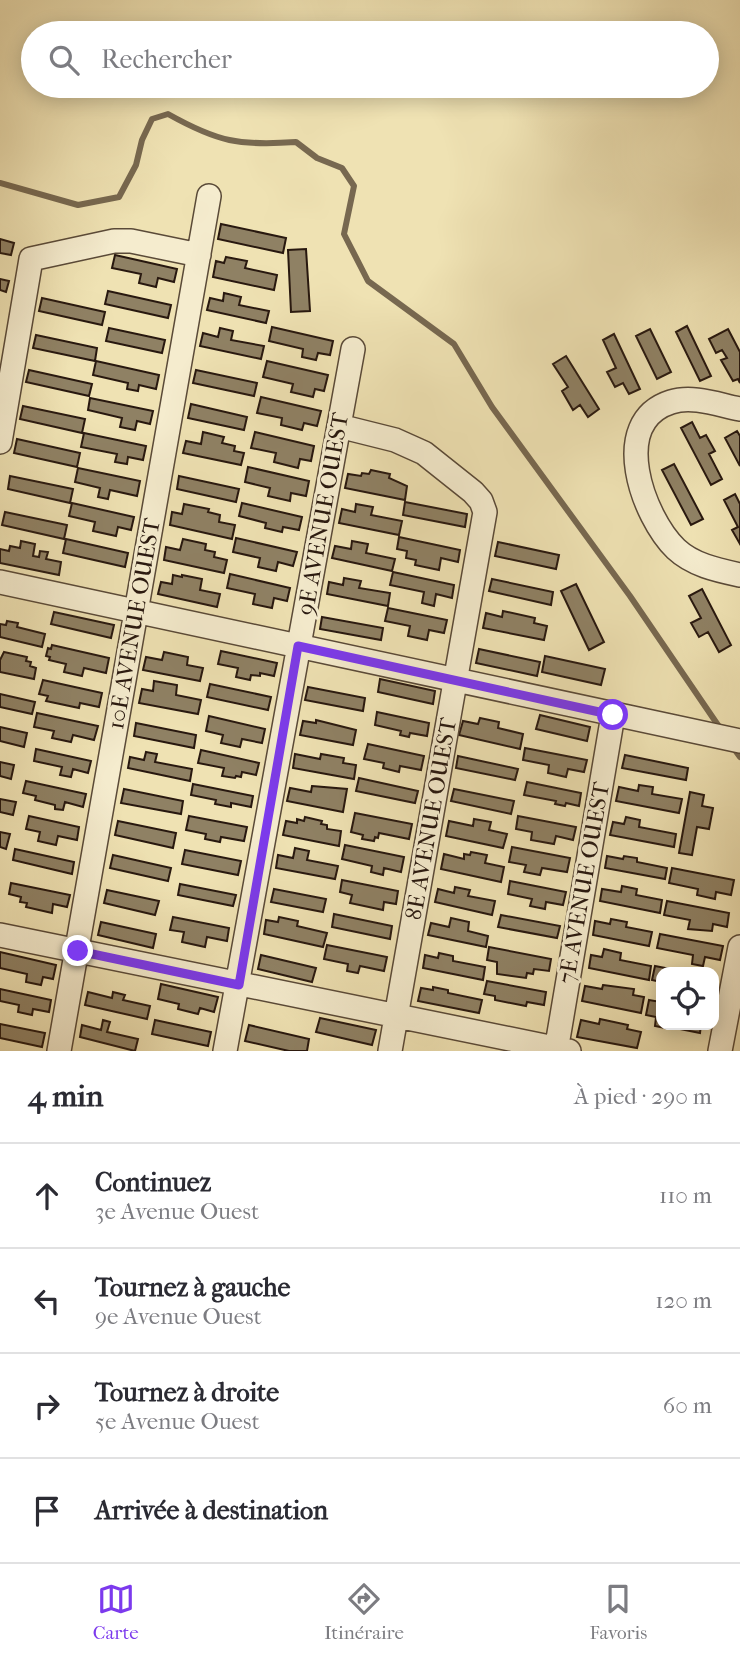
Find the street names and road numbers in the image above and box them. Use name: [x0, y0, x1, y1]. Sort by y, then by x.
street label: 9E AVENUE OUEST: [292, 410, 354, 617]
street label: 10E AVENUE OUEST: [102, 516, 166, 732]
street label: 8E AVENUE OUEST: [400, 715, 462, 922]
street label: 7E AVENUE OUEST: [553, 780, 615, 986]

